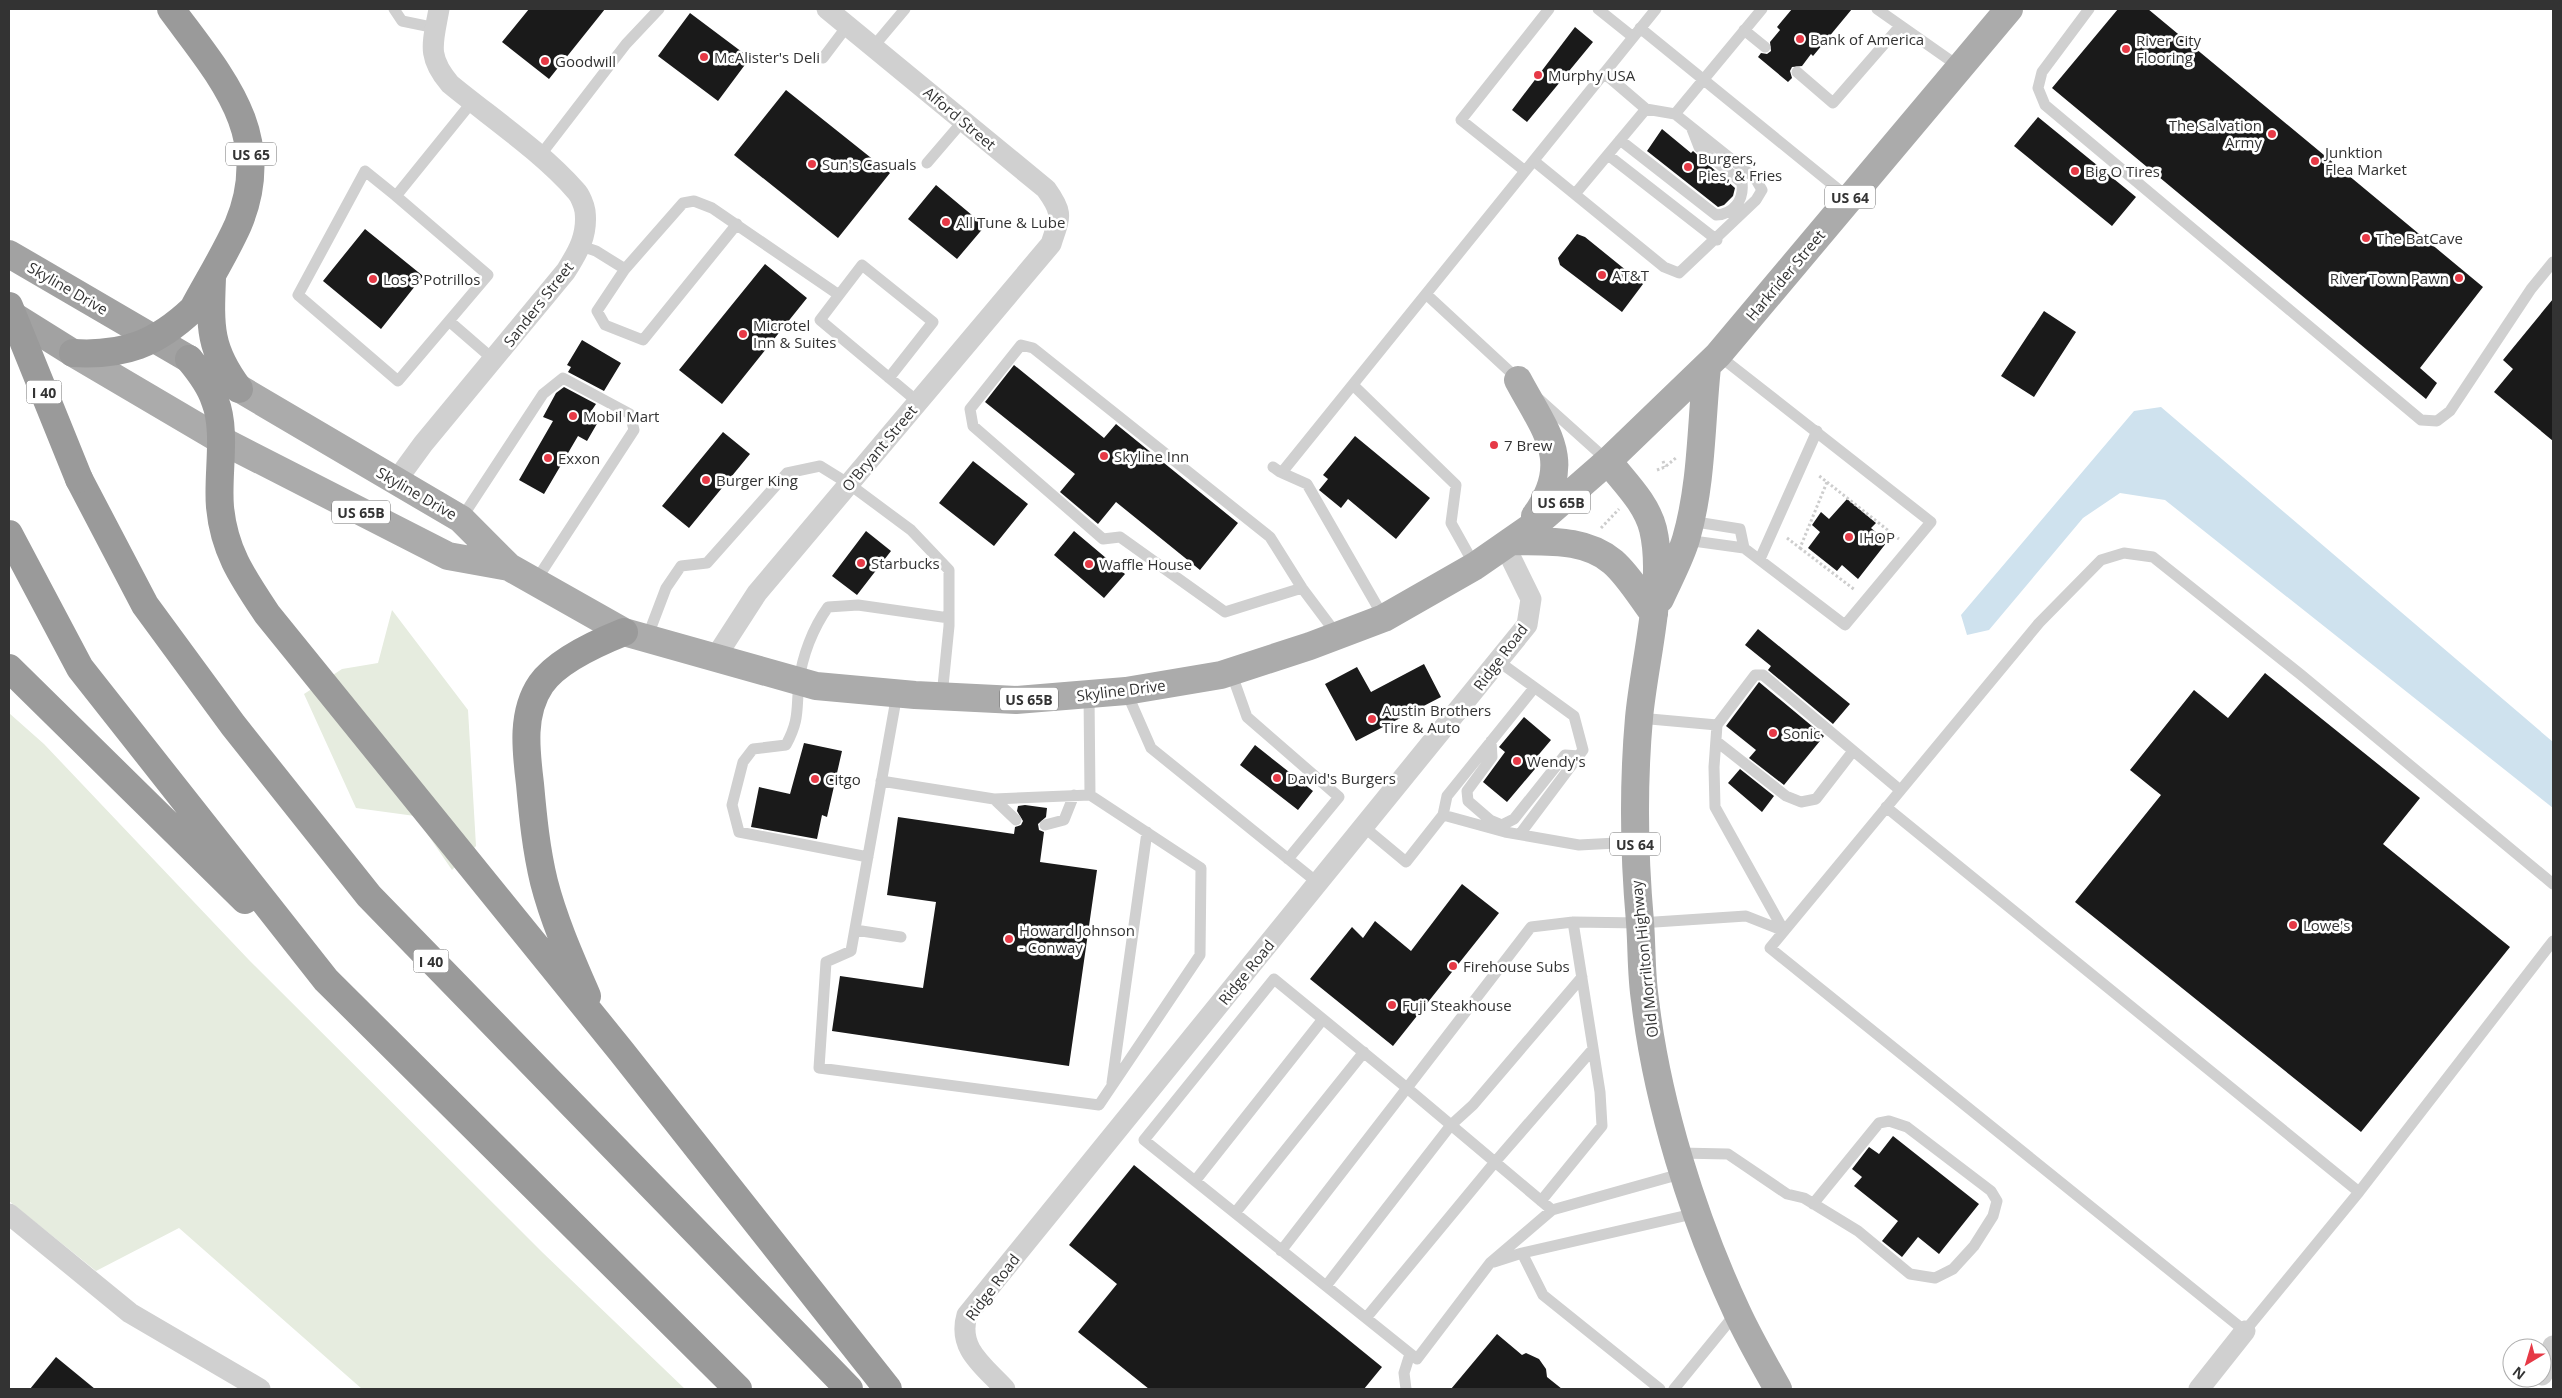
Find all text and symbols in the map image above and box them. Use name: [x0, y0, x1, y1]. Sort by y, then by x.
place label: Bank of America: [1810, 29, 1924, 49]
place label: River City Flooring: [2136, 30, 2202, 67]
marker: Bank of America: [1794, 33, 1806, 45]
marker: River City Flooring: [2120, 43, 2132, 55]
place label: McAlister's Deli: [714, 47, 820, 67]
place label: Goodwill: [555, 51, 616, 71]
marker: McAlister's Deli: [698, 51, 710, 63]
marker: Goodwill: [539, 55, 551, 67]
place label: Murphy USA: [1548, 65, 1636, 85]
marker: Murphy USA: [1532, 69, 1544, 81]
street label: Alford Street: [920, 82, 1000, 154]
place label: The Salvation Army: [2169, 115, 2262, 152]
marker: The Salvation Army: [2266, 128, 2278, 140]
road number: US 65: [226, 142, 276, 166]
place label: Junktion Flea Market: [2323, 142, 2407, 179]
place label: Burgers, Pies, & Fries: [1698, 148, 1782, 185]
place label: Sun's Casuals: [822, 154, 916, 174]
marker: Junktion Flea Market: [2309, 155, 2321, 167]
marker: Sun's Casuals: [806, 158, 818, 170]
marker: Burgers, Pies, & Fries: [1682, 161, 1694, 173]
place label: Big O Tires: [2085, 161, 2160, 181]
marker: Big O Tires: [2069, 165, 2081, 177]
road number: US 64: [1825, 186, 1875, 208]
place label: All Tune & Lube: [956, 212, 1065, 232]
marker: All Tune & Lube: [940, 216, 952, 228]
street label: Harkrider Street: [1741, 225, 1829, 325]
place label: The BatCave: [2376, 228, 2463, 248]
marker: The BatCave: [2360, 232, 2372, 244]
street label: Skyline Drive: [24, 257, 112, 319]
street label: Sanders Street: [499, 257, 577, 351]
place label: AT&T: [1612, 265, 1650, 285]
place label: River Town Pawn: [2330, 268, 2449, 288]
place label: Los 3 Potrillos: [383, 269, 480, 289]
marker: AT&T: [1596, 269, 1608, 281]
marker: River Town Pawn: [2453, 272, 2465, 284]
marker: Los 3 Potrillos: [367, 273, 379, 285]
place label: Microtel Inn & Suites: [753, 315, 836, 352]
marker: Microtel Inn & Suites: [737, 328, 749, 340]
road number: I 40: [27, 381, 62, 404]
street label: O'Bryant Street: [837, 401, 921, 495]
place label: Mobil Mart: [583, 406, 659, 426]
marker: Mobil Mart: [567, 410, 579, 422]
place label: 7 Brew: [1504, 435, 1553, 455]
marker: 7 Brew: [1488, 439, 1500, 451]
place label: Skyline Inn: [1114, 446, 1189, 466]
place label: Exxon: [558, 448, 600, 468]
marker: Skyline Inn: [1098, 450, 1110, 462]
marker: Exxon: [542, 452, 554, 464]
street label: Skyline Drive: [373, 462, 461, 524]
place label: Burger King: [716, 470, 798, 490]
marker: Burger King: [700, 474, 712, 486]
road number: US 65B: [1532, 491, 1590, 514]
road number: US 65B: [332, 501, 390, 524]
place label: IHOP: [1859, 527, 1895, 547]
marker: IHOP: [1843, 531, 1855, 543]
place label: Starbucks: [871, 553, 940, 573]
place label: Waffle House: [1099, 554, 1192, 574]
marker: Starbucks: [855, 557, 867, 569]
marker: Waffle House: [1083, 558, 1095, 570]
street label: Ridge Road: [1468, 620, 1532, 694]
street label: Skyline Drive: [1075, 675, 1167, 705]
road number: US 65B: [1000, 688, 1058, 711]
place label: Austin Brothers Tire & Auto: [1382, 700, 1491, 737]
marker: Austin Brothers Tire & Auto: [1366, 713, 1378, 725]
place label: Sonic: [1783, 723, 1820, 743]
marker: Sonic: [1767, 727, 1779, 739]
place label: Wendy's: [1527, 751, 1586, 771]
marker: Wendy's: [1511, 755, 1523, 767]
place label: David's Burgers: [1287, 768, 1396, 788]
place label: Citgo: [825, 769, 861, 789]
marker: David's Burgers: [1271, 772, 1283, 784]
marker: Citgo: [809, 773, 821, 785]
road number: US 64: [1610, 832, 1660, 856]
street label: Old Morrilton Highway: [1626, 879, 1662, 1039]
place label: Lowe's: [2303, 915, 2350, 935]
marker: Lowe's: [2287, 919, 2299, 931]
place label: Howard Johnson - Conway: [1019, 920, 1135, 957]
marker: Howard Johnson - Conway: [1003, 933, 1015, 945]
street label: Ridge Road: [1214, 935, 1278, 1009]
road number: I 40: [414, 949, 448, 972]
place label: Firehouse Subs: [1463, 956, 1570, 976]
marker: Firehouse Subs: [1447, 960, 1459, 972]
place label: Fuji Steakhouse: [1402, 995, 1512, 1015]
marker: Fuji Steakhouse: [1386, 999, 1398, 1011]
street label: Ridge Road: [960, 1250, 1024, 1324]
north arrow: [2502, 1338, 2552, 1388]
text: N: [2508, 1363, 2529, 1385]

